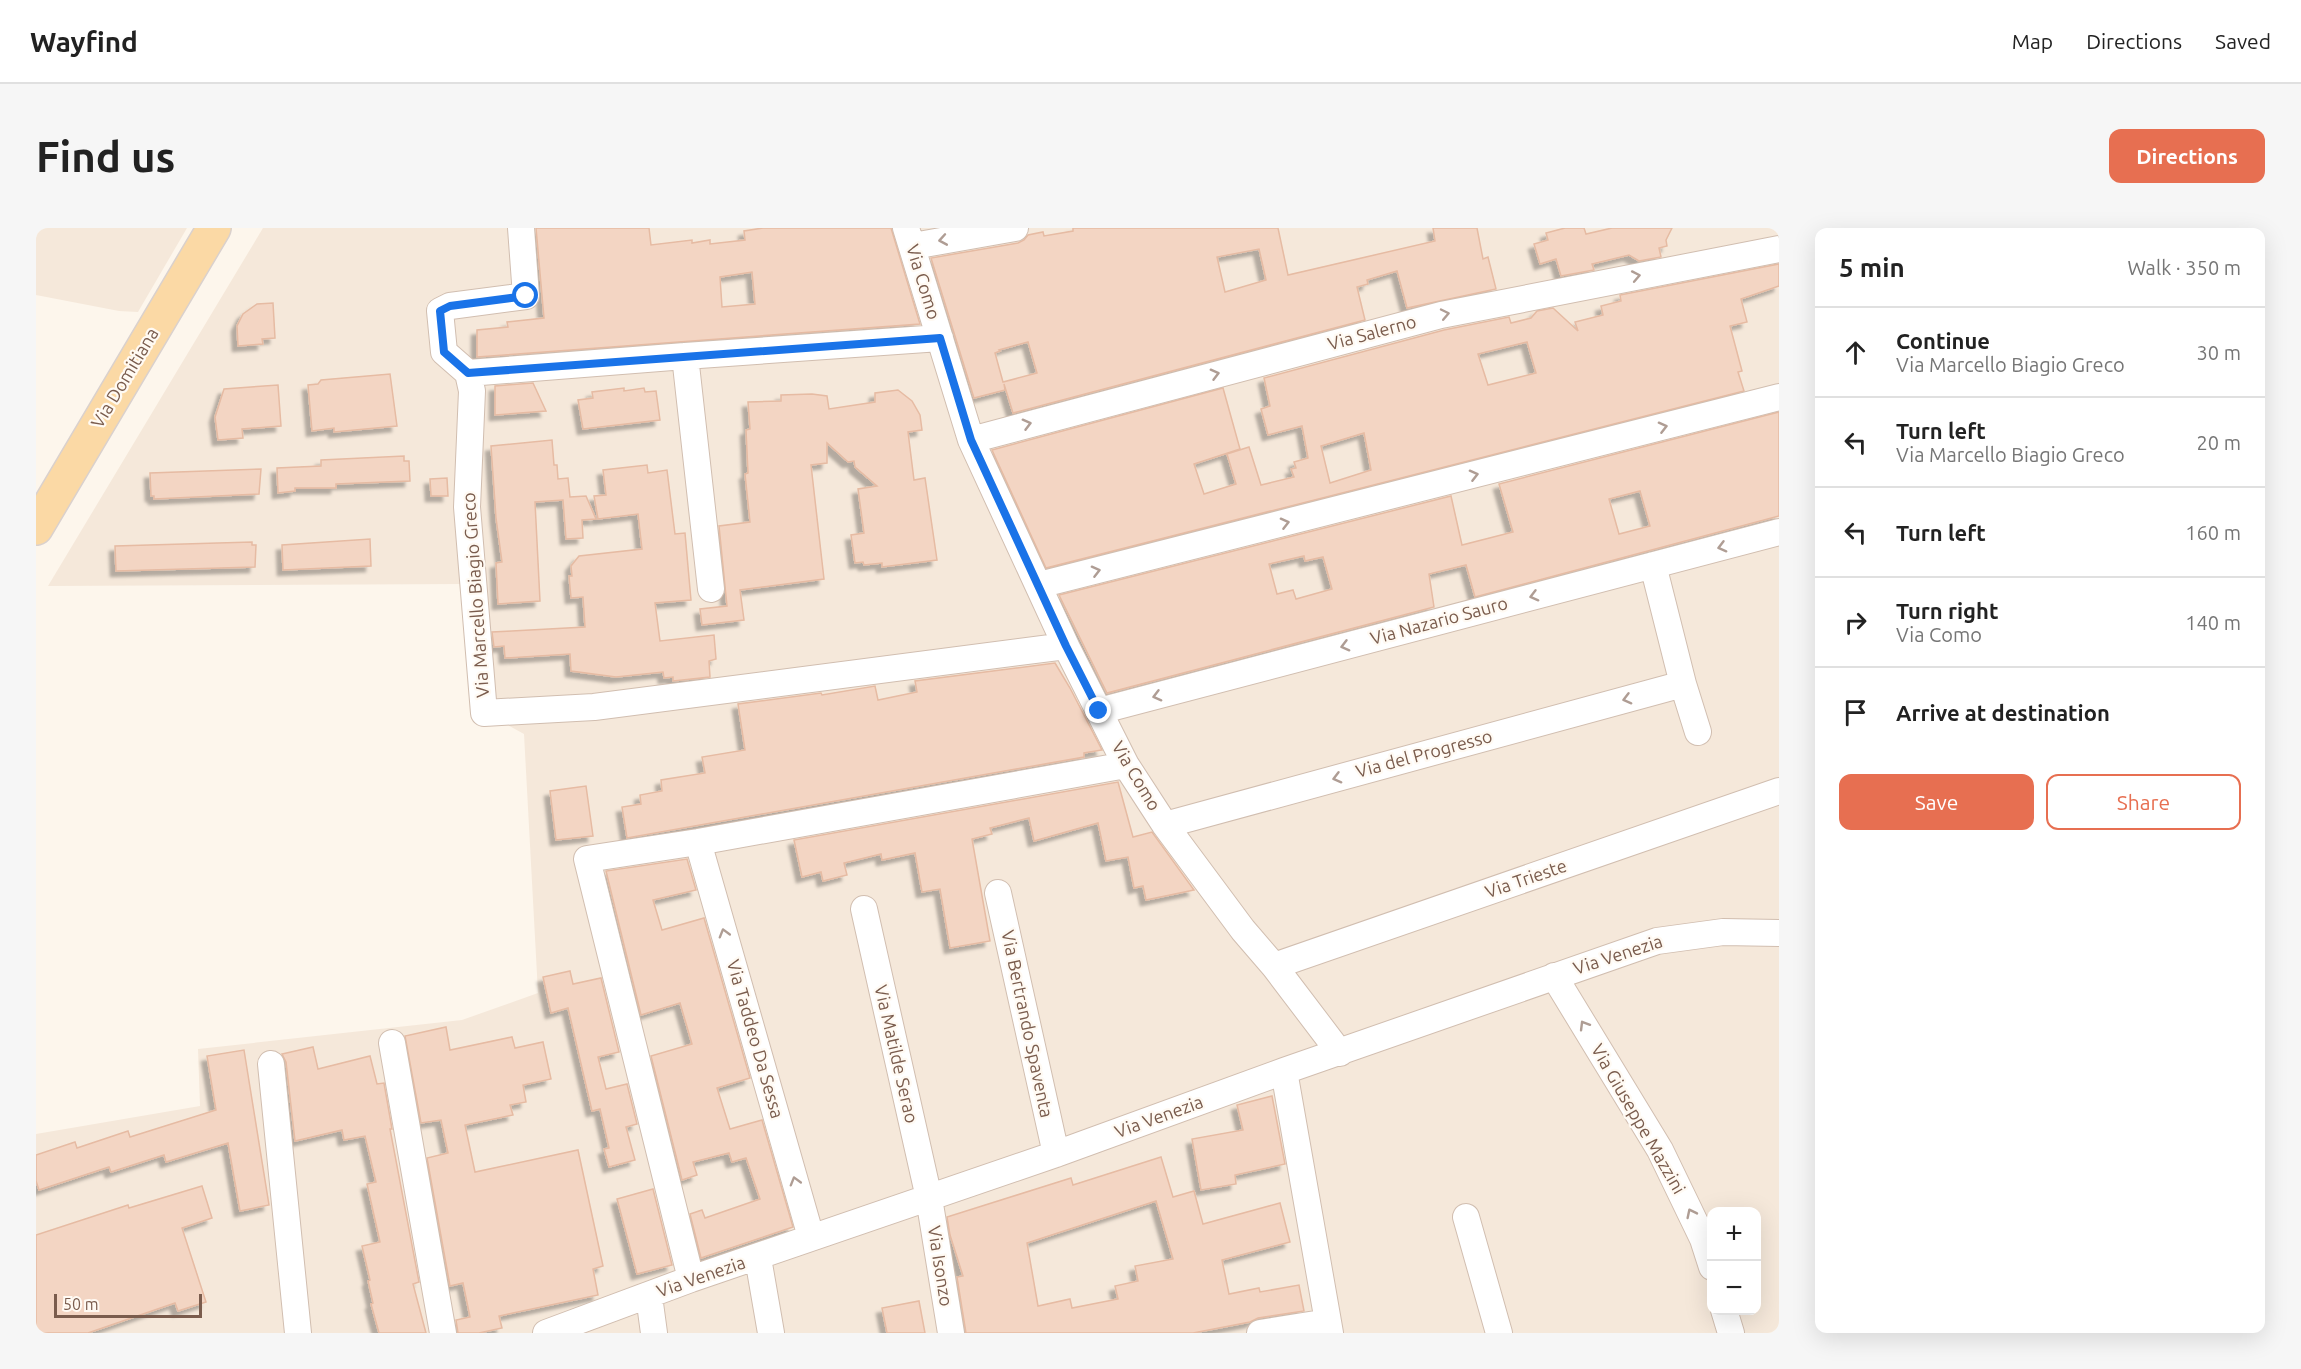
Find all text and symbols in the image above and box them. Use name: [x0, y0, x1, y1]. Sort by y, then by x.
text: Wayfind: [30, 26, 138, 57]
text: Map: [2012, 29, 2053, 53]
text: Directions: [2086, 29, 2182, 53]
text: Saved: [2215, 29, 2271, 53]
button: Directions: [2109, 129, 2265, 183]
text: Find us: [36, 133, 175, 180]
one-way arrow: [938, 234, 948, 246]
street label: Via Como: [903, 242, 945, 322]
text: 5 min: [1839, 253, 1905, 282]
text: Walk · 350 m: [2128, 256, 2241, 279]
one-way arrow: [1631, 270, 1641, 283]
route start: [512, 282, 538, 308]
one-way arrow: [1440, 309, 1450, 322]
street label: Via Salerno: [1325, 311, 1418, 353]
street label: Via Domitiana: [86, 324, 162, 431]
text: Continue: [1896, 328, 1990, 353]
icon: ahead: [1839, 336, 1872, 369]
text: 30 m: [2197, 341, 2241, 364]
text: Via Marcello Biagio Greco: [1896, 353, 2125, 376]
one-way arrow: [1210, 369, 1220, 381]
text: Turn left: [1896, 418, 1986, 443]
one-way arrow: [1022, 419, 1032, 432]
one-way arrow: [1657, 421, 1667, 434]
icon: left: [1839, 426, 1872, 459]
text: 20 m: [2197, 431, 2241, 454]
text: Via Marcello Biagio Greco: [1896, 443, 2125, 466]
one-way arrow: [1468, 469, 1478, 482]
street label: Via Marcello Biagio Greco: [458, 492, 492, 698]
icon: left: [1839, 516, 1872, 549]
one-way arrow: [1279, 517, 1289, 530]
text: Turn left: [1896, 520, 1986, 545]
text: 160 m: [2185, 521, 2241, 544]
one-way arrow: [1718, 539, 1728, 552]
one-way arrow: [1090, 566, 1100, 578]
one-way arrow: [1529, 589, 1539, 602]
street label: Via Nazario Sauro: [1368, 592, 1510, 648]
text: Turn right: [1896, 598, 1998, 623]
icon: right: [1839, 606, 1872, 639]
text: 140 m: [2185, 611, 2241, 634]
text: Via Como: [1896, 623, 1982, 646]
one-way arrow: [1340, 639, 1351, 651]
one-way arrow: [1152, 688, 1162, 701]
one-way arrow: [1622, 692, 1633, 704]
icon: arrive: [1839, 696, 1872, 729]
route end: [1085, 697, 1111, 723]
text: Arrive at destination: [1896, 700, 2110, 725]
street label: Via del Progresso: [1353, 725, 1494, 781]
street label: Via Como: [1108, 737, 1165, 814]
one-way arrow: [1332, 771, 1343, 783]
button: Save: [1839, 774, 2034, 830]
button: Share: [2046, 774, 2241, 830]
street label: Via Trieste: [1482, 855, 1569, 901]
one-way arrow: [719, 928, 731, 939]
street label: Via Bertrando Spaventa: [998, 928, 1058, 1119]
street label: Via Venezia: [1571, 930, 1665, 978]
street label: Via Taddeo Da Sessa: [724, 957, 788, 1120]
street label: Via Matilde Serao: [871, 983, 923, 1125]
one-way arrow: [1579, 1021, 1591, 1031]
street label: Via Giuseppe Mazzini: [1588, 1040, 1690, 1197]
street label: Via Venezia: [1112, 1091, 1206, 1141]
one-way arrow: [790, 1176, 802, 1187]
map controls: [1707, 1207, 1761, 1315]
button: +: [1707, 1207, 1761, 1261]
one-way arrow: [1686, 1208, 1698, 1219]
street label: Via Isonzo: [925, 1224, 957, 1308]
street label: Via Venezia: [654, 1252, 748, 1301]
button: −: [1707, 1261, 1761, 1315]
scale bar: [54, 1291, 202, 1318]
text: 50 m: [63, 1295, 99, 1313]

